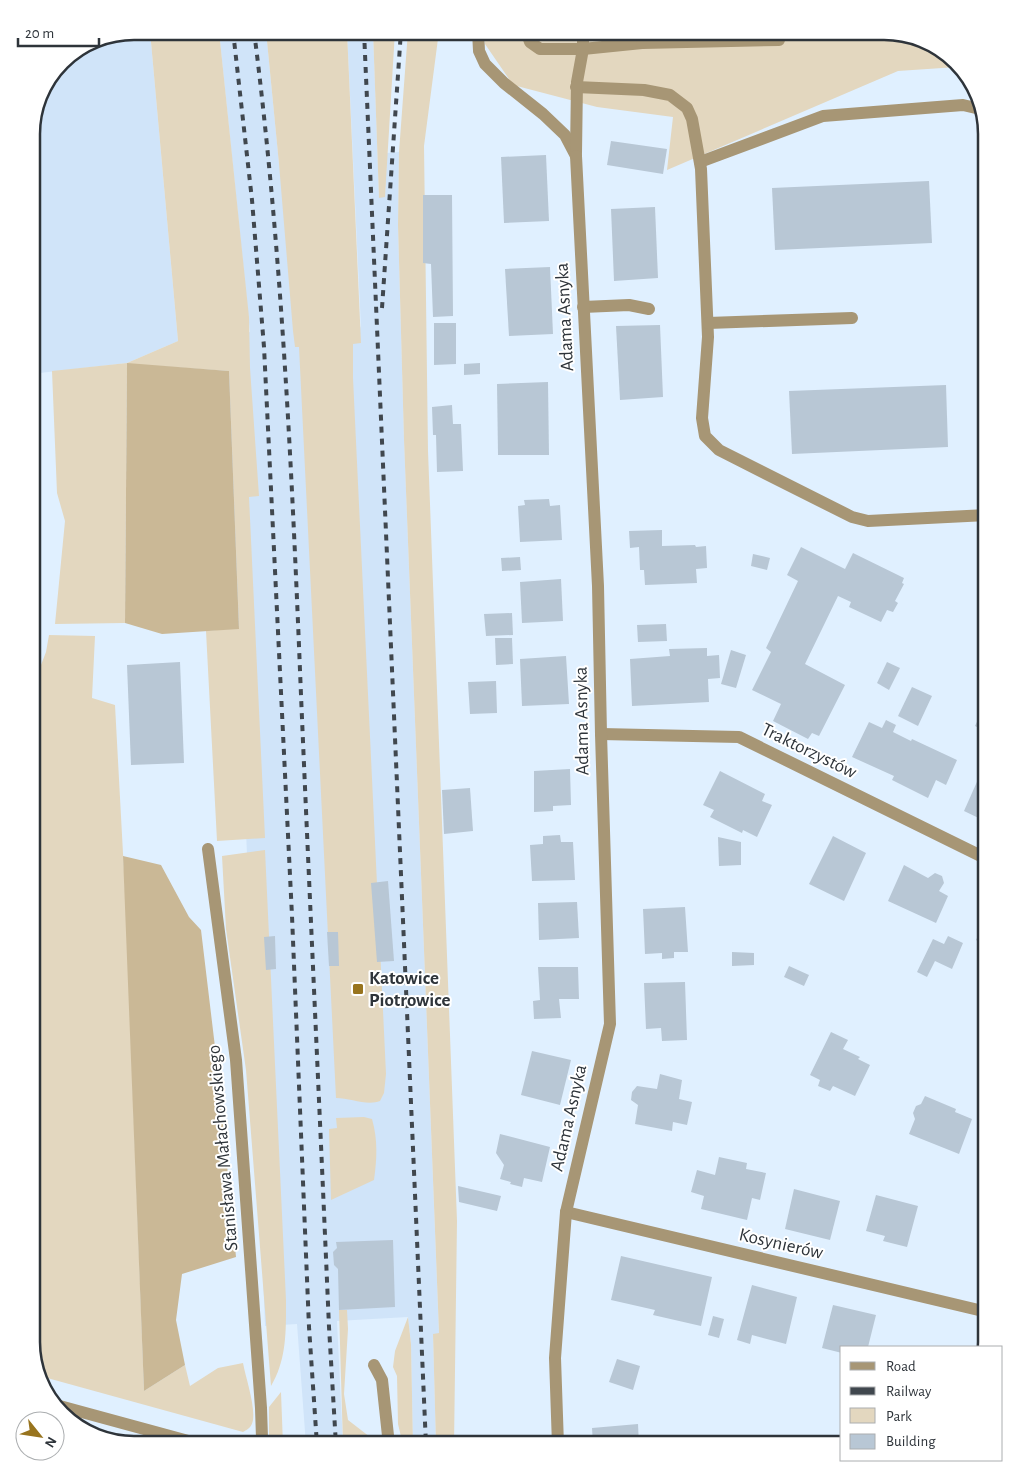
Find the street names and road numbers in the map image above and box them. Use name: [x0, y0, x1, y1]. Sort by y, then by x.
street label: Adama Asnyka: [553, 262, 577, 372]
street label: Adama Asnyka: [572, 666, 592, 776]
street label: Traktorzystów: [758, 720, 860, 782]
street label: Stanisława Małachowskiego: [205, 1044, 241, 1252]
street label: Adama Asnyka: [548, 1063, 591, 1173]
street label: Kosynierów: [737, 1225, 825, 1263]

